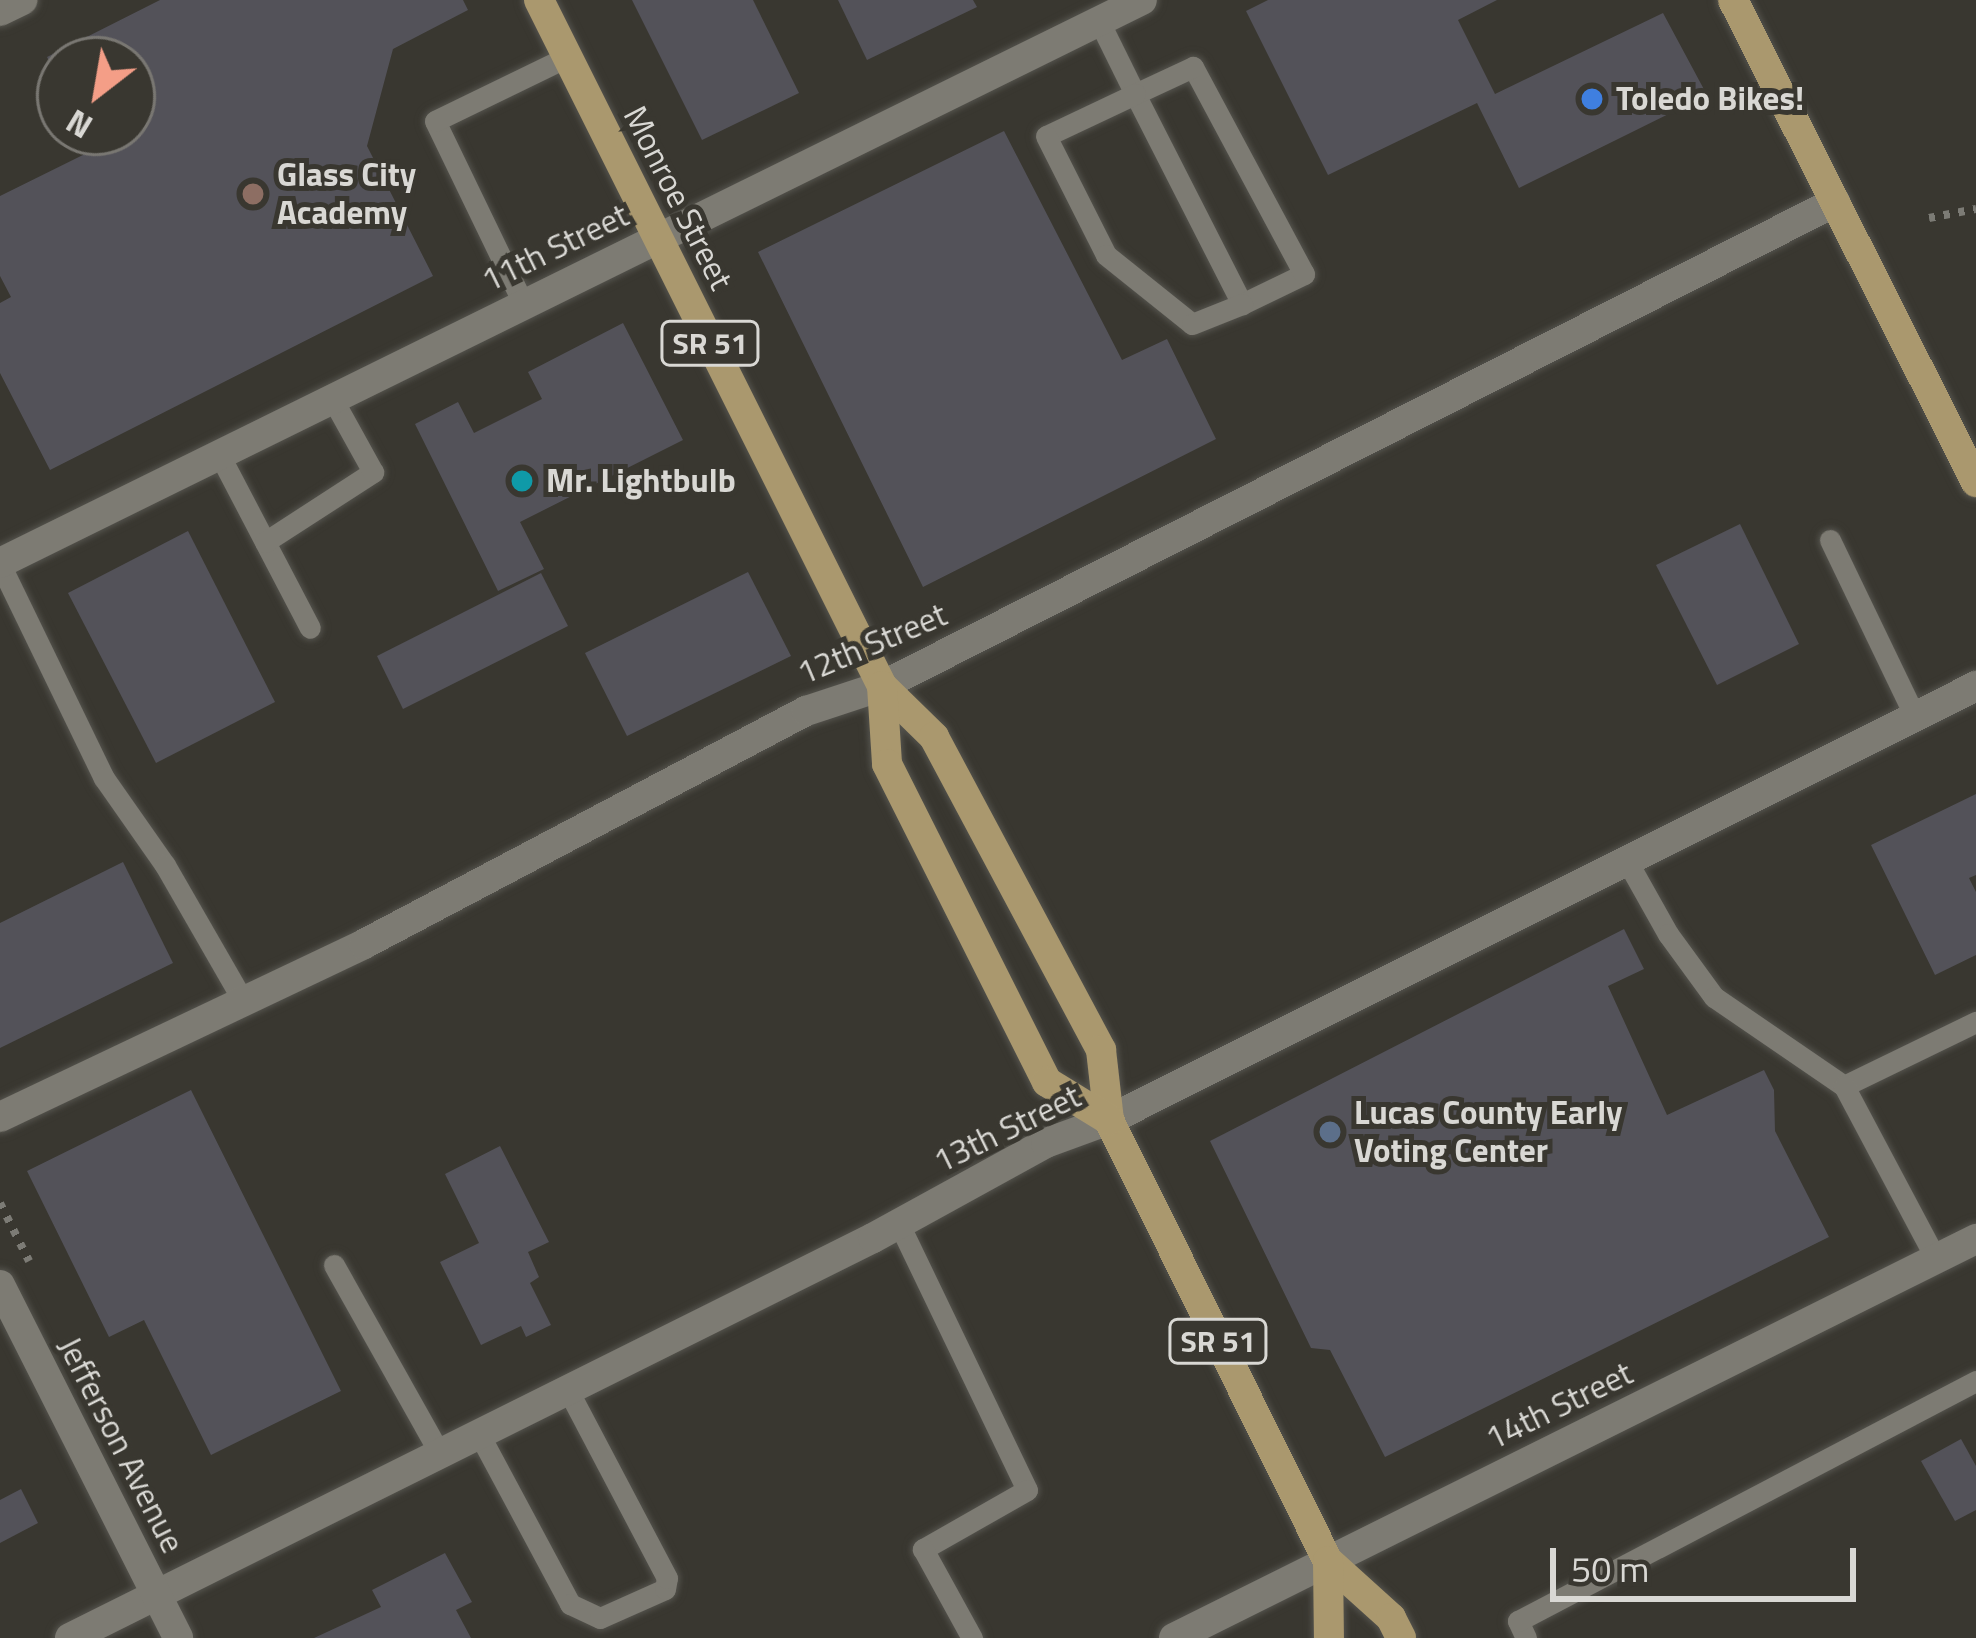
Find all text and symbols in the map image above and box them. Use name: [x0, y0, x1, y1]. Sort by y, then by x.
north arrow: [36, 36, 156, 156]
place label: Toledo Bikes!: [1616, 79, 1804, 119]
marker: Toledo Bikes!: [1579, 86, 1605, 112]
text: N: [56, 97, 102, 152]
street label: Monroe Street: [615, 100, 741, 296]
place label: Glass City Academy: [277, 155, 416, 233]
marker: Glass City Academy: [240, 181, 266, 207]
street label: 11th Street: [475, 195, 635, 301]
road number: SR 51: [659, 319, 761, 367]
place label: Mr. Lightbulb: [546, 461, 736, 501]
marker: Mr. Lightbulb: [509, 468, 535, 494]
street label: 12th Street: [791, 595, 953, 693]
street label: 13th Street: [927, 1076, 1087, 1182]
place label: Lucas County Early Voting Center: [1354, 1093, 1623, 1171]
marker: Lucas County Early Voting Center: [1317, 1119, 1343, 1145]
road number: SR 51: [1167, 1317, 1269, 1365]
street label: Jefferson Avenue: [50, 1331, 192, 1559]
street label: 14th Street: [1479, 1353, 1639, 1459]
scale bar: [1556, 1524, 1862, 1598]
text: 50 m: [1571, 1541, 1649, 1596]

